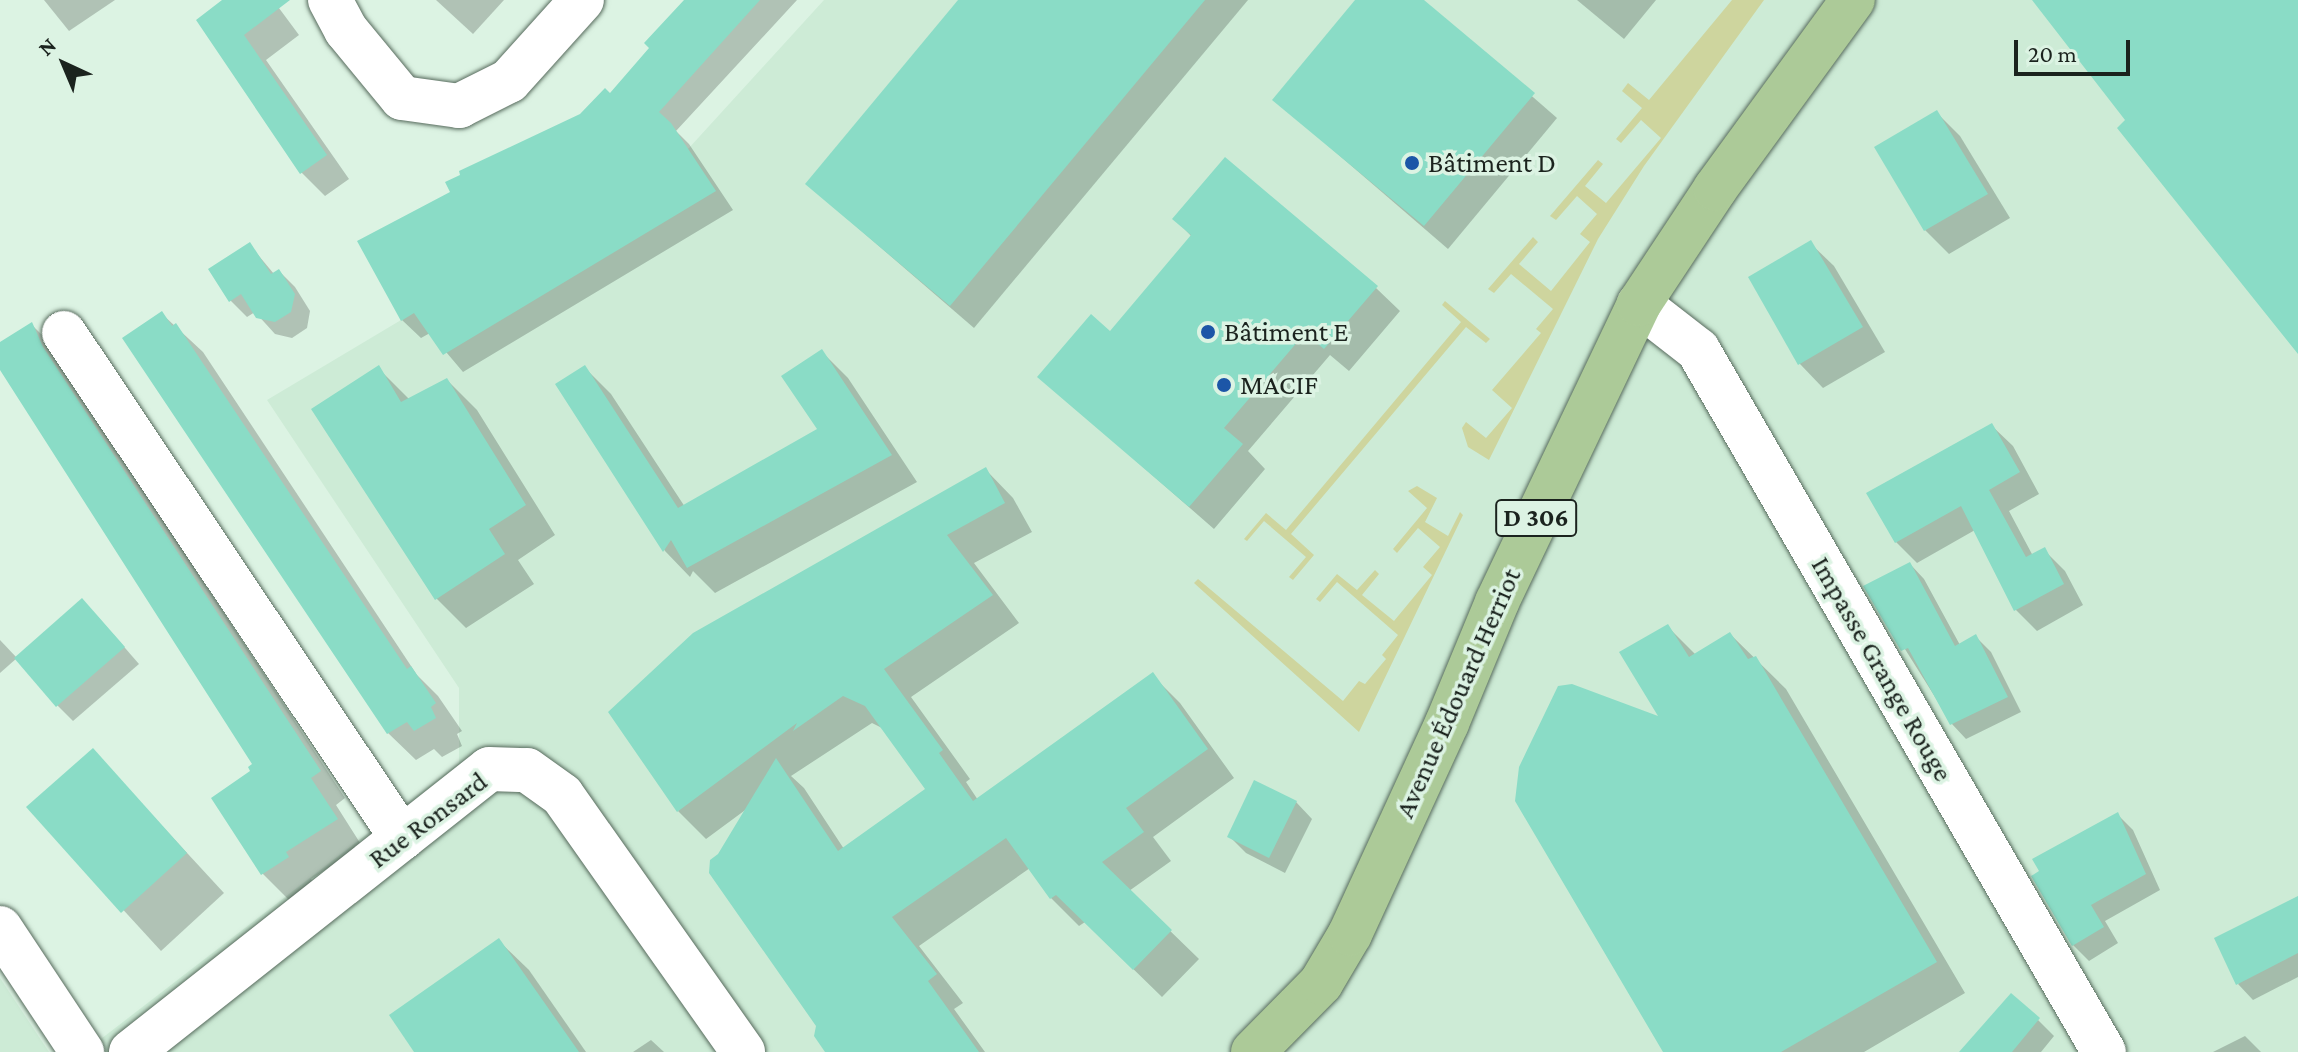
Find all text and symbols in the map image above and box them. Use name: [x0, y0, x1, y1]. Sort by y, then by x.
north arrow: [24, 24, 104, 104]
scale bar: [2018, 24, 2134, 74]
text: N: [33, 32, 61, 61]
text: 20 m: [2028, 40, 2077, 67]
place label: Bâtiment D: [1428, 146, 1556, 180]
marker: Bâtiment D: [1403, 154, 1421, 172]
place label: Bâtiment E: [1224, 315, 1348, 349]
marker: Bâtiment E: [1199, 323, 1217, 341]
place label: MACIF: [1240, 368, 1318, 402]
marker: MACIF: [1215, 376, 1233, 394]
road number: D 306: [1494, 496, 1578, 540]
street label: Impasse Grange Rouge: [1804, 551, 1960, 787]
street label: Avenue Édouard Herriot: [1388, 563, 1528, 823]
street label: Rue Ronsard: [362, 765, 494, 875]

